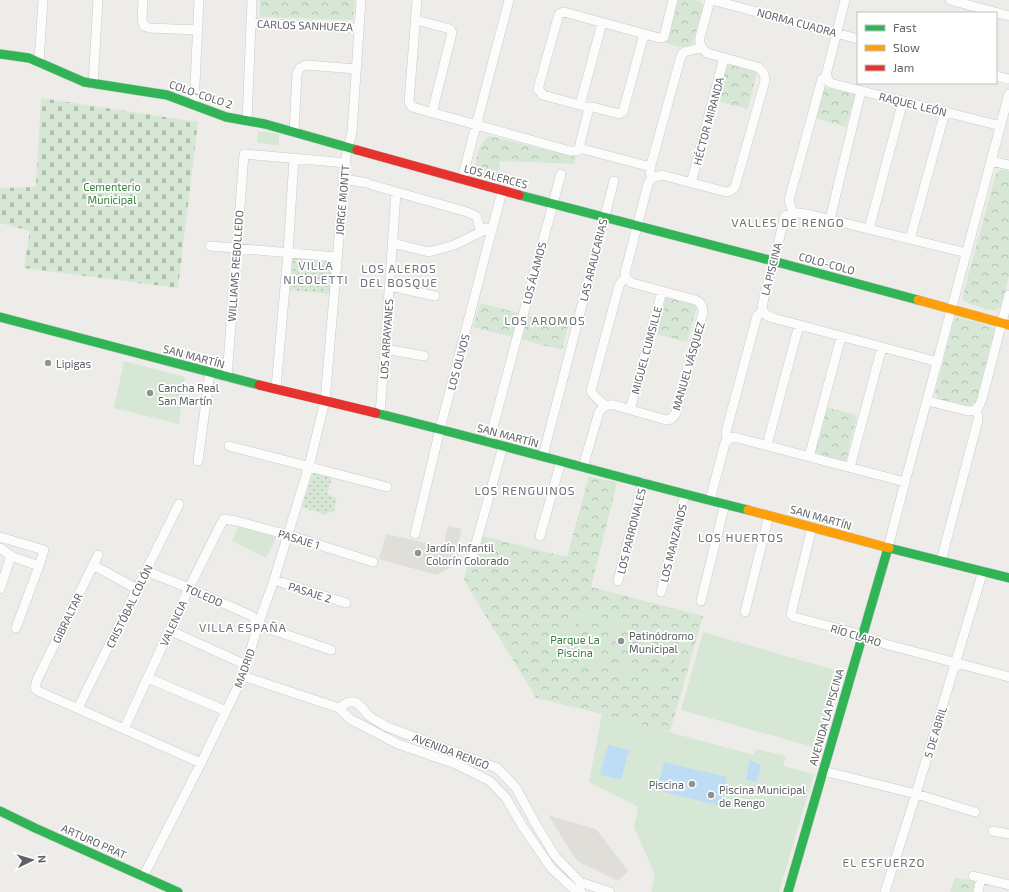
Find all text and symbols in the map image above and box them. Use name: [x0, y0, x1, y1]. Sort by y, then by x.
street label: NORMA CUADRA: [756, 5, 838, 39]
legend: [857, 12, 997, 84]
street label: CARLOS SANHUEZA: [257, 17, 353, 33]
text: Fast: [893, 20, 917, 34]
text: Slow: [893, 40, 920, 54]
text: Jam: [893, 60, 914, 74]
street label: HÉCTOR MIRANDA: [690, 75, 726, 166]
street label: COLO-COLO 2: [168, 77, 234, 111]
street label: RAQUEL LEÓN: [878, 89, 948, 120]
street label: LOS ALERCES: [463, 161, 529, 191]
street label: JORGE MONTT: [332, 163, 352, 236]
park label: Cementerio Municipal: [83, 180, 141, 206]
street label: WILLIAMS REBOLLEDO: [225, 210, 245, 322]
district label: VALLES DE RENGO: [731, 215, 845, 229]
street label: LAS ARAUCARIAS: [576, 217, 610, 303]
street label: LOS ÁLAMOS: [519, 241, 549, 305]
street label: LA PISCINA: [758, 241, 784, 297]
street label: COLO-COLO: [798, 249, 856, 277]
district label: VILLA NICOLETTI: [283, 258, 349, 286]
district label: LOS ALEROS DEL BOSQUE: [360, 261, 438, 290]
street label: LOS ARRAYANES: [377, 298, 395, 380]
street label: MIGUEL CUMSILLE: [628, 305, 664, 395]
district label: LOS AROMOS: [504, 313, 586, 327]
street label: MANUEL VÁSQUEZ: [669, 320, 708, 412]
street label: LOS OLIVOS: [444, 333, 472, 391]
street label: SAN MARTÍN: [162, 342, 226, 370]
place label: Lipigas: [56, 357, 92, 370]
marker: Lipigas: [43, 358, 53, 368]
place label: Cancha Real San Martín: [158, 381, 220, 407]
marker: Cancha Real San Martín: [145, 388, 155, 398]
street label: SAN MARTÍN: [476, 421, 540, 449]
district label: LOS RENGUINOS: [475, 483, 575, 497]
street label: LOS PARRONALES: [614, 487, 648, 575]
street label: SAN MARTÍN: [789, 502, 853, 532]
street label: LOS MANZANOS: [657, 503, 689, 583]
street label: PASAJE 1: [277, 527, 321, 551]
district label: LOS HUERTOS: [698, 530, 784, 544]
place label: Jardín Infantil Colorín Colorado: [426, 541, 509, 567]
marker: Jardín Infantil Colorín Colorado: [413, 548, 423, 558]
street label: CRISTÓBAL COLÓN: [103, 562, 155, 650]
street label: PASAJE 2: [287, 579, 333, 605]
street label: TOLEDO: [183, 581, 225, 609]
street label: GIBRALTAR: [49, 591, 85, 645]
street label: VALENCIA: [157, 598, 189, 648]
district label: VILLA ESPAÑA: [199, 620, 287, 634]
street label: RÍO CLARO: [829, 621, 883, 649]
place label: Patinódromo Municipal: [629, 629, 694, 655]
park label: Parque La Piscina: [550, 633, 600, 659]
marker: Patinódromo Municipal: [616, 636, 626, 646]
street label: MADRID: [231, 647, 257, 689]
street label: AVENIDA LA PISCINA: [806, 667, 846, 767]
street label: 5 DE ABRIL: [921, 704, 949, 759]
street label: AVENIDA RENGO: [411, 730, 491, 772]
place label: Piscina: [649, 778, 684, 791]
marker: Piscina: [687, 779, 697, 789]
place label: Piscina Municipal de Rengo: [719, 783, 806, 809]
marker: Piscina Municipal de Rengo: [706, 790, 716, 800]
street label: ARTURO PRAT: [60, 821, 129, 861]
north arrow: [12, 840, 52, 880]
text: N: [36, 855, 49, 864]
district label: EL ESFUERZO: [842, 855, 926, 869]

